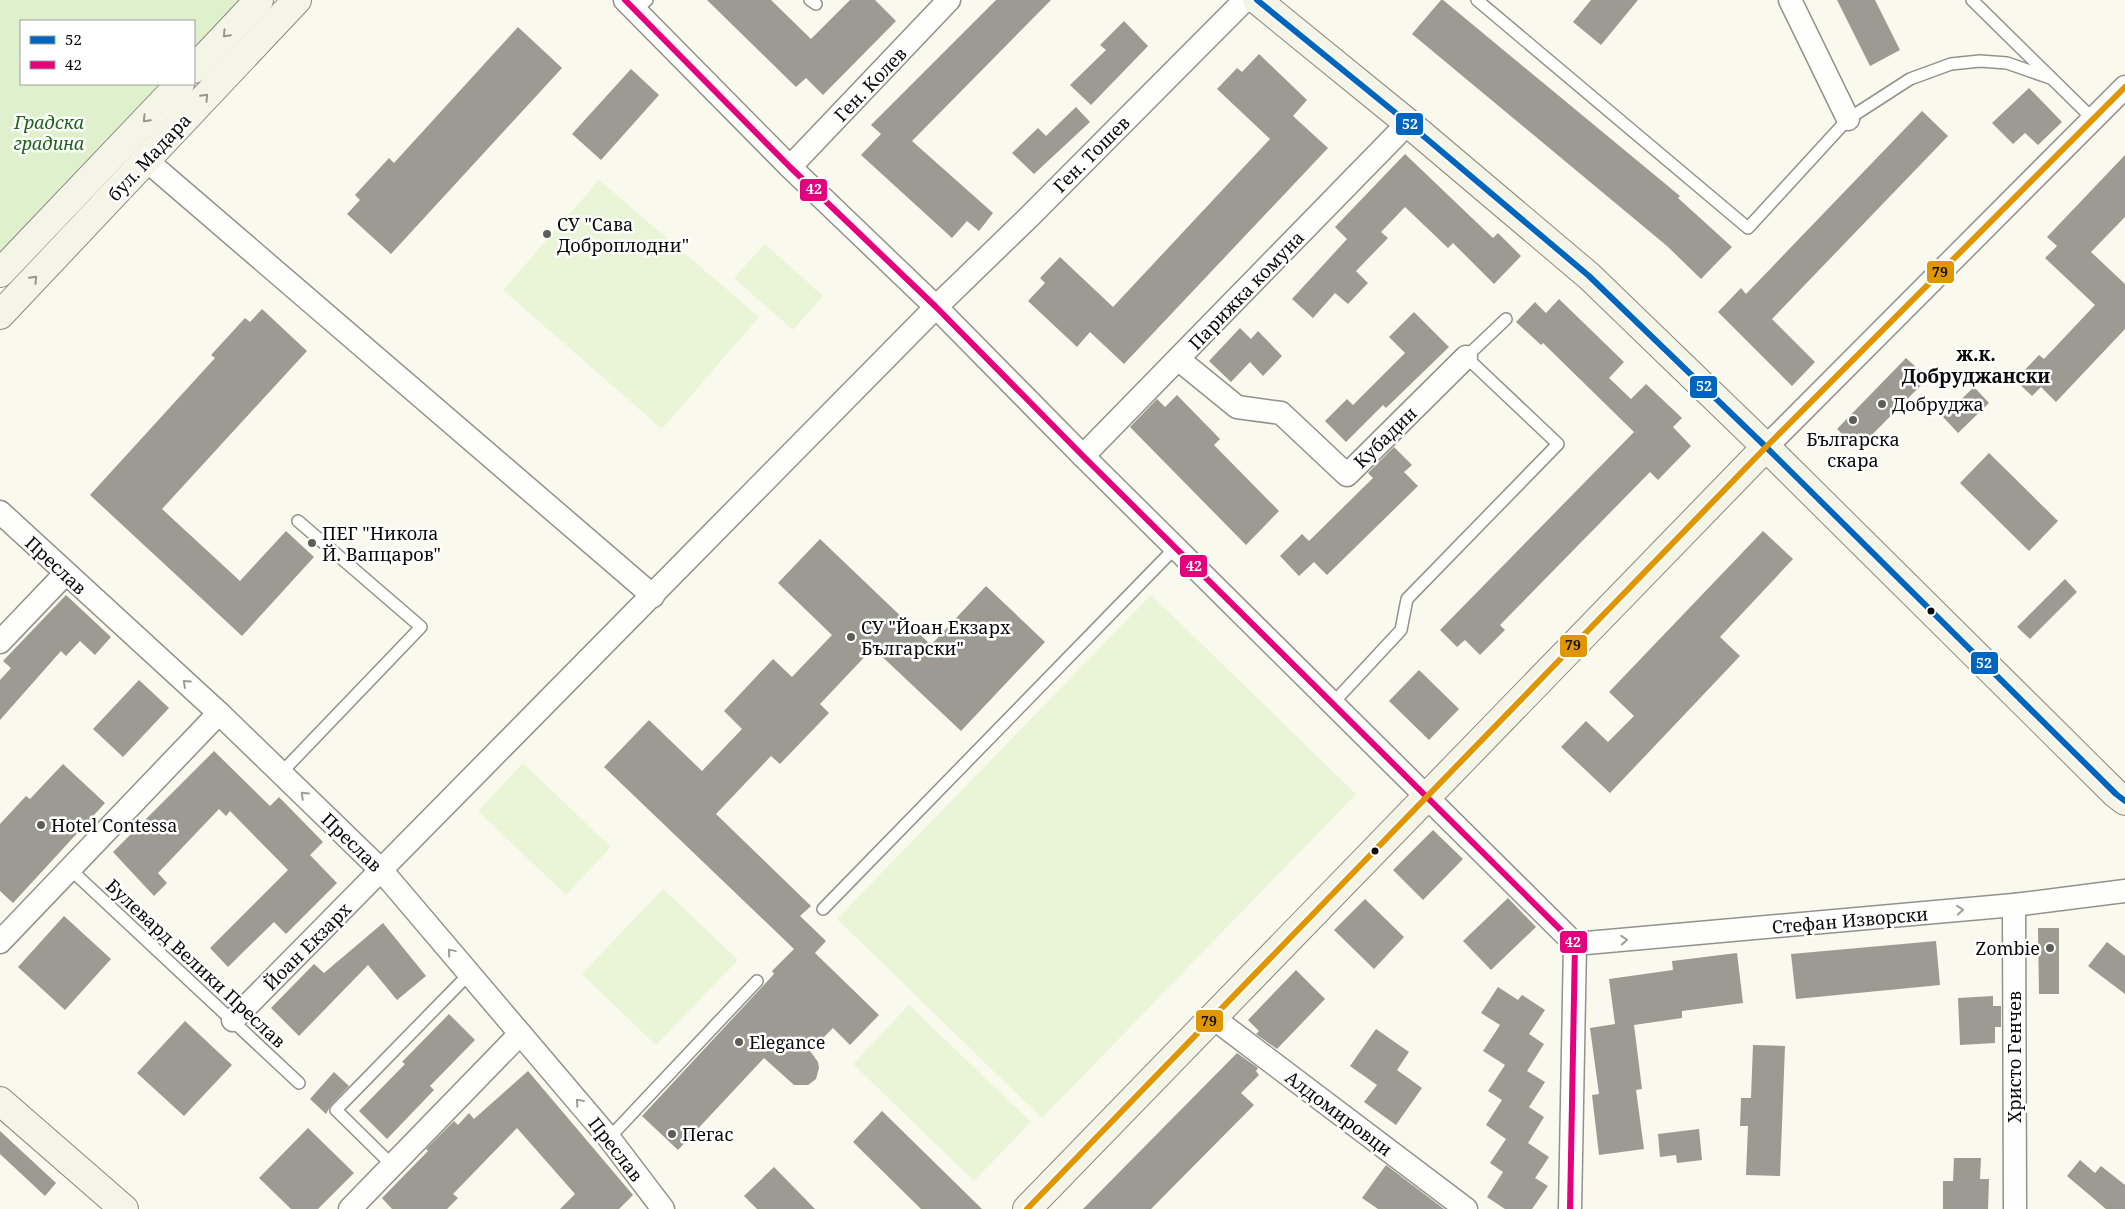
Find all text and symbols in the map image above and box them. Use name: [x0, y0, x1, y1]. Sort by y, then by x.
legend: [20, 20, 195, 85]
text: 52: [65, 29, 82, 49]
one-way arrow: [223, 29, 232, 38]
street label: Ген. Колев: [828, 42, 912, 126]
text: 42: [65, 54, 82, 74]
one-way arrow: [199, 94, 208, 103]
street label: бул. Мадара: [102, 108, 196, 206]
park label: Градска градина: [13, 110, 84, 155]
street label: Ген. Тошев: [1047, 110, 1135, 198]
line badge: 52: [1395, 112, 1424, 136]
one-way arrow: [143, 113, 152, 122]
text: 52: [1402, 114, 1418, 133]
line badge: 42: [799, 178, 828, 202]
text: 42: [806, 179, 822, 198]
place label: СУ "Сава Доброплодни": [557, 212, 689, 257]
street label: Парижка комуна: [1183, 225, 1309, 355]
marker: СУ "Сава Доброплодни": [541, 228, 553, 240]
line badge: 79: [1926, 260, 1955, 284]
text: 79: [1932, 262, 1948, 281]
one-way arrow: [28, 276, 37, 285]
district label: ж.к. Добруджански: [1902, 341, 2050, 389]
line badge: 52: [1689, 375, 1718, 399]
text: 52: [1696, 376, 1712, 395]
place label: Добруджа: [1892, 392, 1984, 416]
marker: Добруджа: [1876, 398, 1888, 410]
street label: Кубадин: [1348, 401, 1422, 473]
marker: Българска скара: [1847, 414, 1859, 426]
place label: Българска скара: [1806, 427, 1900, 472]
place label: ПЕГ "Никола Й. Вапцаров": [322, 521, 441, 566]
street label: Преслав: [20, 531, 92, 599]
marker: ПЕГ "Никола Й. Вапцаров": [306, 537, 318, 549]
line badge: 42: [1179, 554, 1208, 578]
text: 42: [1186, 556, 1202, 575]
unlabelled marker: [1926, 606, 1936, 616]
place label: СУ "Йоан Екзарх Български": [861, 615, 1011, 660]
marker: СУ "Йоан Екзарх Български": [845, 631, 857, 643]
line badge: 79: [1559, 634, 1588, 658]
text: 79: [1565, 635, 1581, 654]
line badge: 52: [1970, 651, 1999, 675]
text: 52: [1976, 653, 1992, 672]
one-way arrow: [183, 680, 192, 689]
one-way arrow: [301, 792, 310, 801]
street label: Преслав: [317, 807, 387, 877]
place label: Hotel Contessa: [51, 813, 177, 837]
marker: Hotel Contessa: [35, 819, 47, 831]
unlabelled marker: [1370, 846, 1380, 856]
street label: Булевард Велики Преслав: [101, 873, 291, 1053]
street label: Йоан Екзарх: [258, 897, 356, 995]
street label: Стефан Изворски: [1771, 901, 1929, 939]
one-way arrow: [1956, 904, 1964, 915]
line badge: 42: [1559, 930, 1588, 954]
text: 42: [1565, 932, 1581, 951]
one-way arrow: [1620, 935, 1628, 946]
place label: Zombie: [1976, 936, 2040, 960]
marker: Zombie: [2044, 942, 2056, 954]
one-way arrow: [448, 949, 456, 958]
street label: Христо Генчев: [2002, 991, 2026, 1123]
line badge: 79: [1195, 1009, 1224, 1033]
text: 79: [1201, 1011, 1217, 1030]
place label: Elegance: [749, 1030, 825, 1054]
marker: Elegance: [733, 1036, 745, 1048]
street label: Алдомировци: [1281, 1065, 1397, 1161]
one-way arrow: [575, 1099, 584, 1108]
street label: Преслав: [583, 1112, 649, 1186]
place label: Пегас: [682, 1122, 734, 1146]
marker: Пегас: [666, 1128, 678, 1140]

